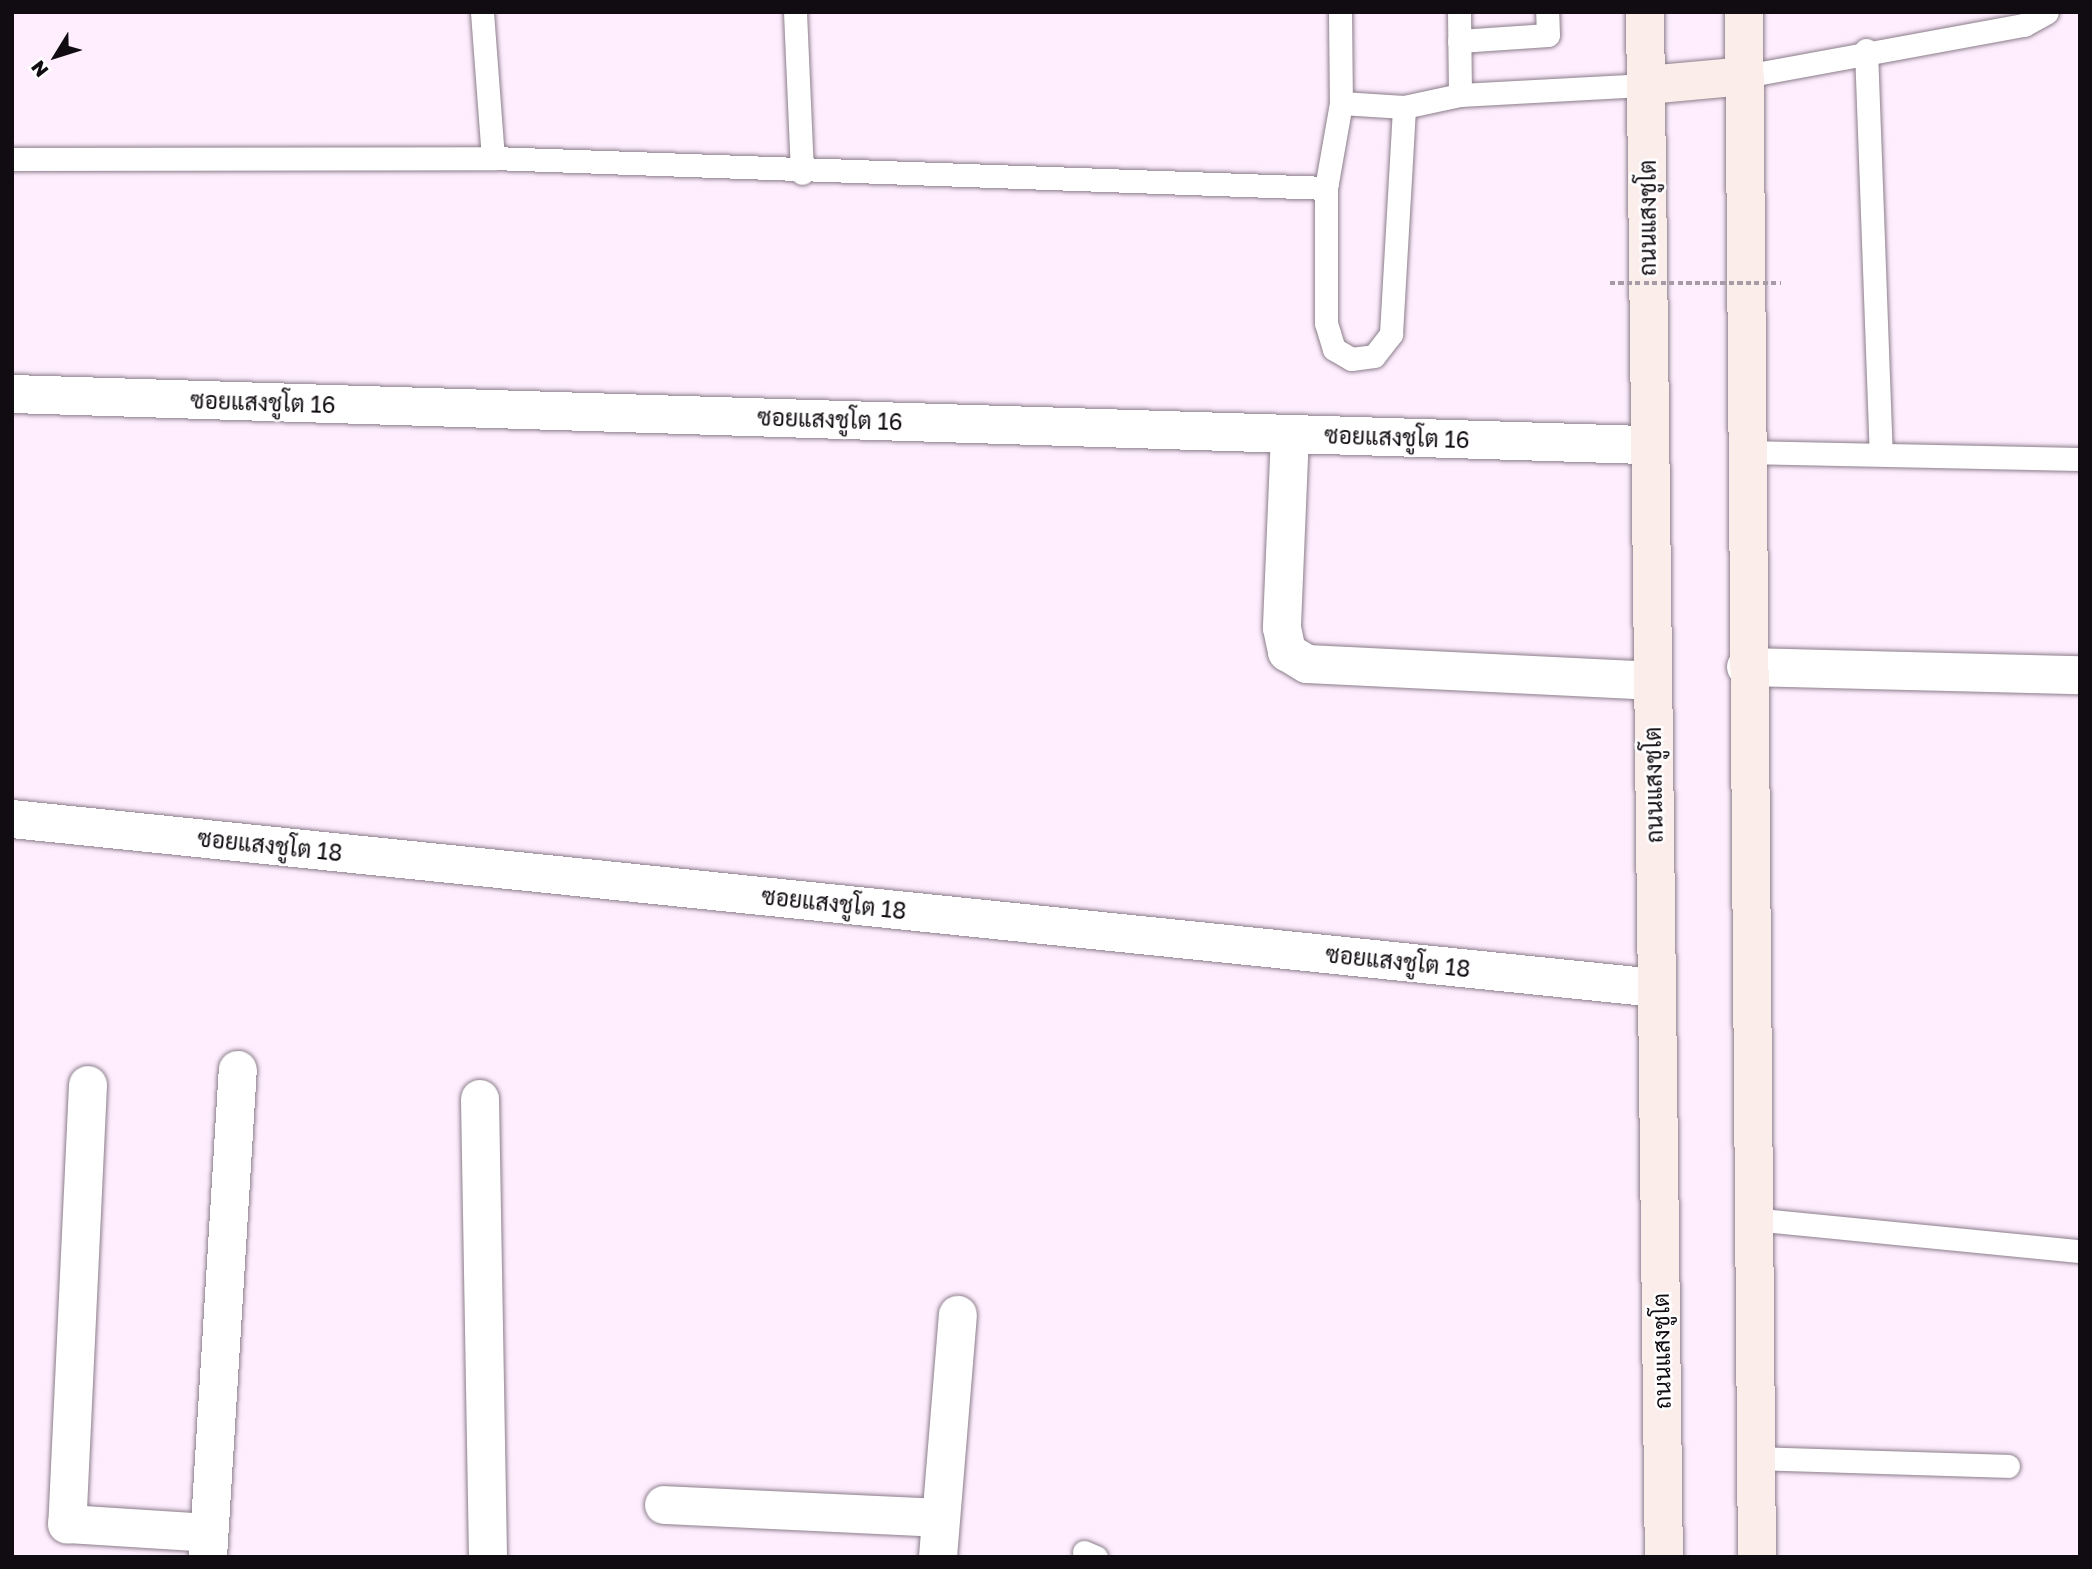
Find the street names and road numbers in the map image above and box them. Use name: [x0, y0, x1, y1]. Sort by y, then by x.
street label: ถนนแสงชูโต: [1633, 160, 1661, 276]
street label: ซอยแสงชูโต 16: [190, 386, 336, 418]
street label: ซอยแสงชูโต 16: [757, 403, 903, 435]
street label: ซอยแสงชูโต 16: [1324, 421, 1470, 453]
street label: ถนนแสงชูโต: [1638, 727, 1668, 843]
street label: ซอยแสงชูโต 18: [196, 824, 344, 866]
street label: ซอยแสงชูโต 18: [760, 882, 908, 924]
street label: ซอยแสงชูโต 18: [1324, 940, 1472, 982]
street label: ถนนแสงชูโต: [1646, 1293, 1676, 1409]

